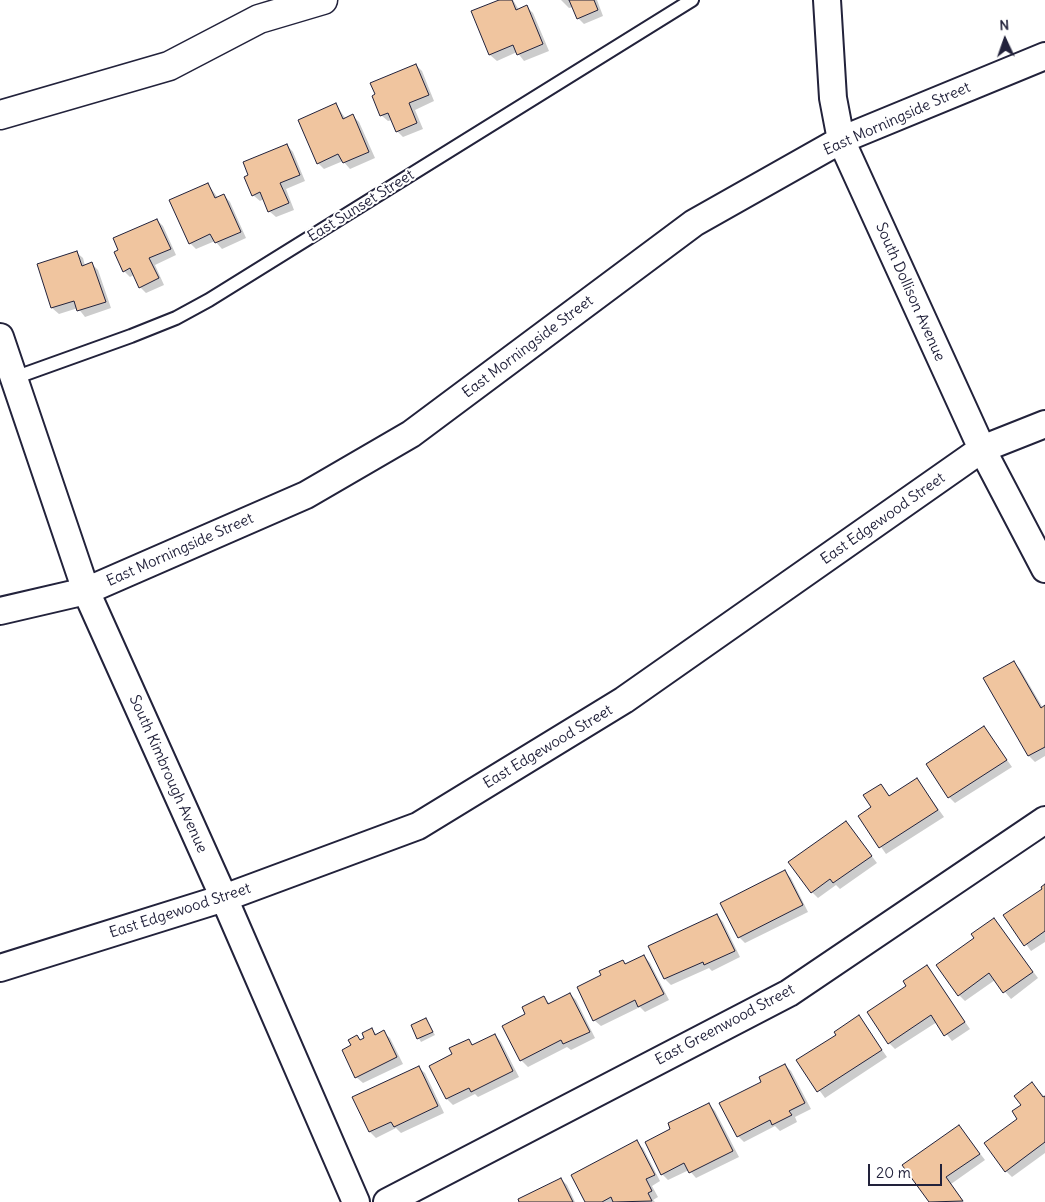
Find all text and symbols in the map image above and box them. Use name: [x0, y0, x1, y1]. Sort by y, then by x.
north arrow: [980, 15, 1030, 65]
text: N: [999, 16, 1010, 34]
street label: East Morningside Street: [821, 78, 973, 160]
street label: East Sunset Street: [305, 166, 417, 246]
street label: South Dollison Avenue: [871, 220, 949, 364]
street label: East Morningside Street: [459, 292, 597, 402]
street label: East Edgewood Street: [817, 469, 949, 569]
street label: East Morningside Street: [104, 509, 256, 591]
street label: South Kimbrough Avenue: [125, 692, 211, 856]
street label: East Edgewood Street: [480, 701, 616, 793]
street label: East Edgewood Street: [107, 880, 253, 942]
street label: East Greenwood Street: [652, 981, 798, 1069]
scale bar: [870, 1154, 944, 1186]
text: 20 m: [876, 1163, 911, 1182]

